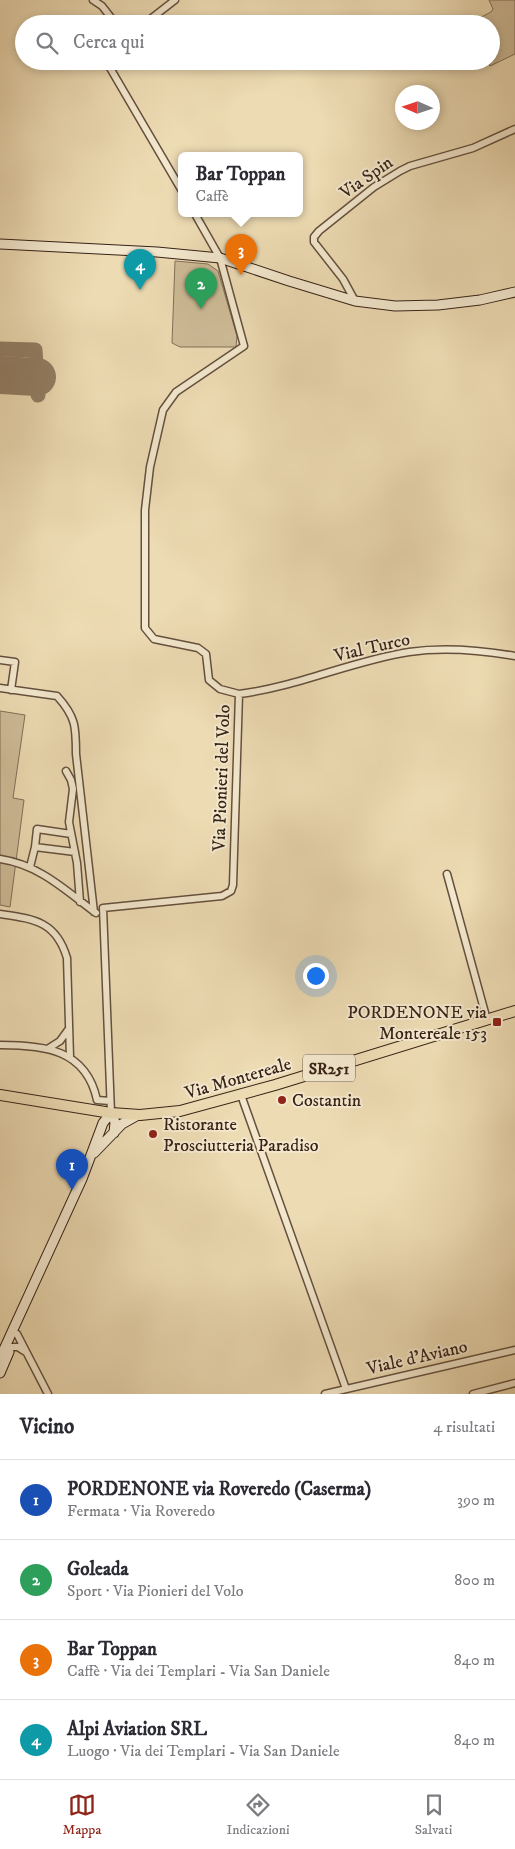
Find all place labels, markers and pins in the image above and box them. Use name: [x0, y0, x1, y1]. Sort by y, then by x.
pin: 3: [225, 234, 257, 275]
pin: 4: [124, 249, 156, 290]
pin: 2: [185, 268, 217, 309]
place label: PORDENONE via Montereale 153: [347, 1002, 487, 1045]
marker: PORDENONE via Montereale 153: [491, 1016, 503, 1028]
place label: Costantin: [292, 1090, 362, 1112]
marker: Costantin: [276, 1094, 288, 1106]
place label: Ristorante Prosciutteria Paradiso: [163, 1114, 319, 1157]
marker: Ristorante Prosciutteria Paradiso: [147, 1128, 159, 1140]
pin: 1: [56, 1149, 88, 1190]

